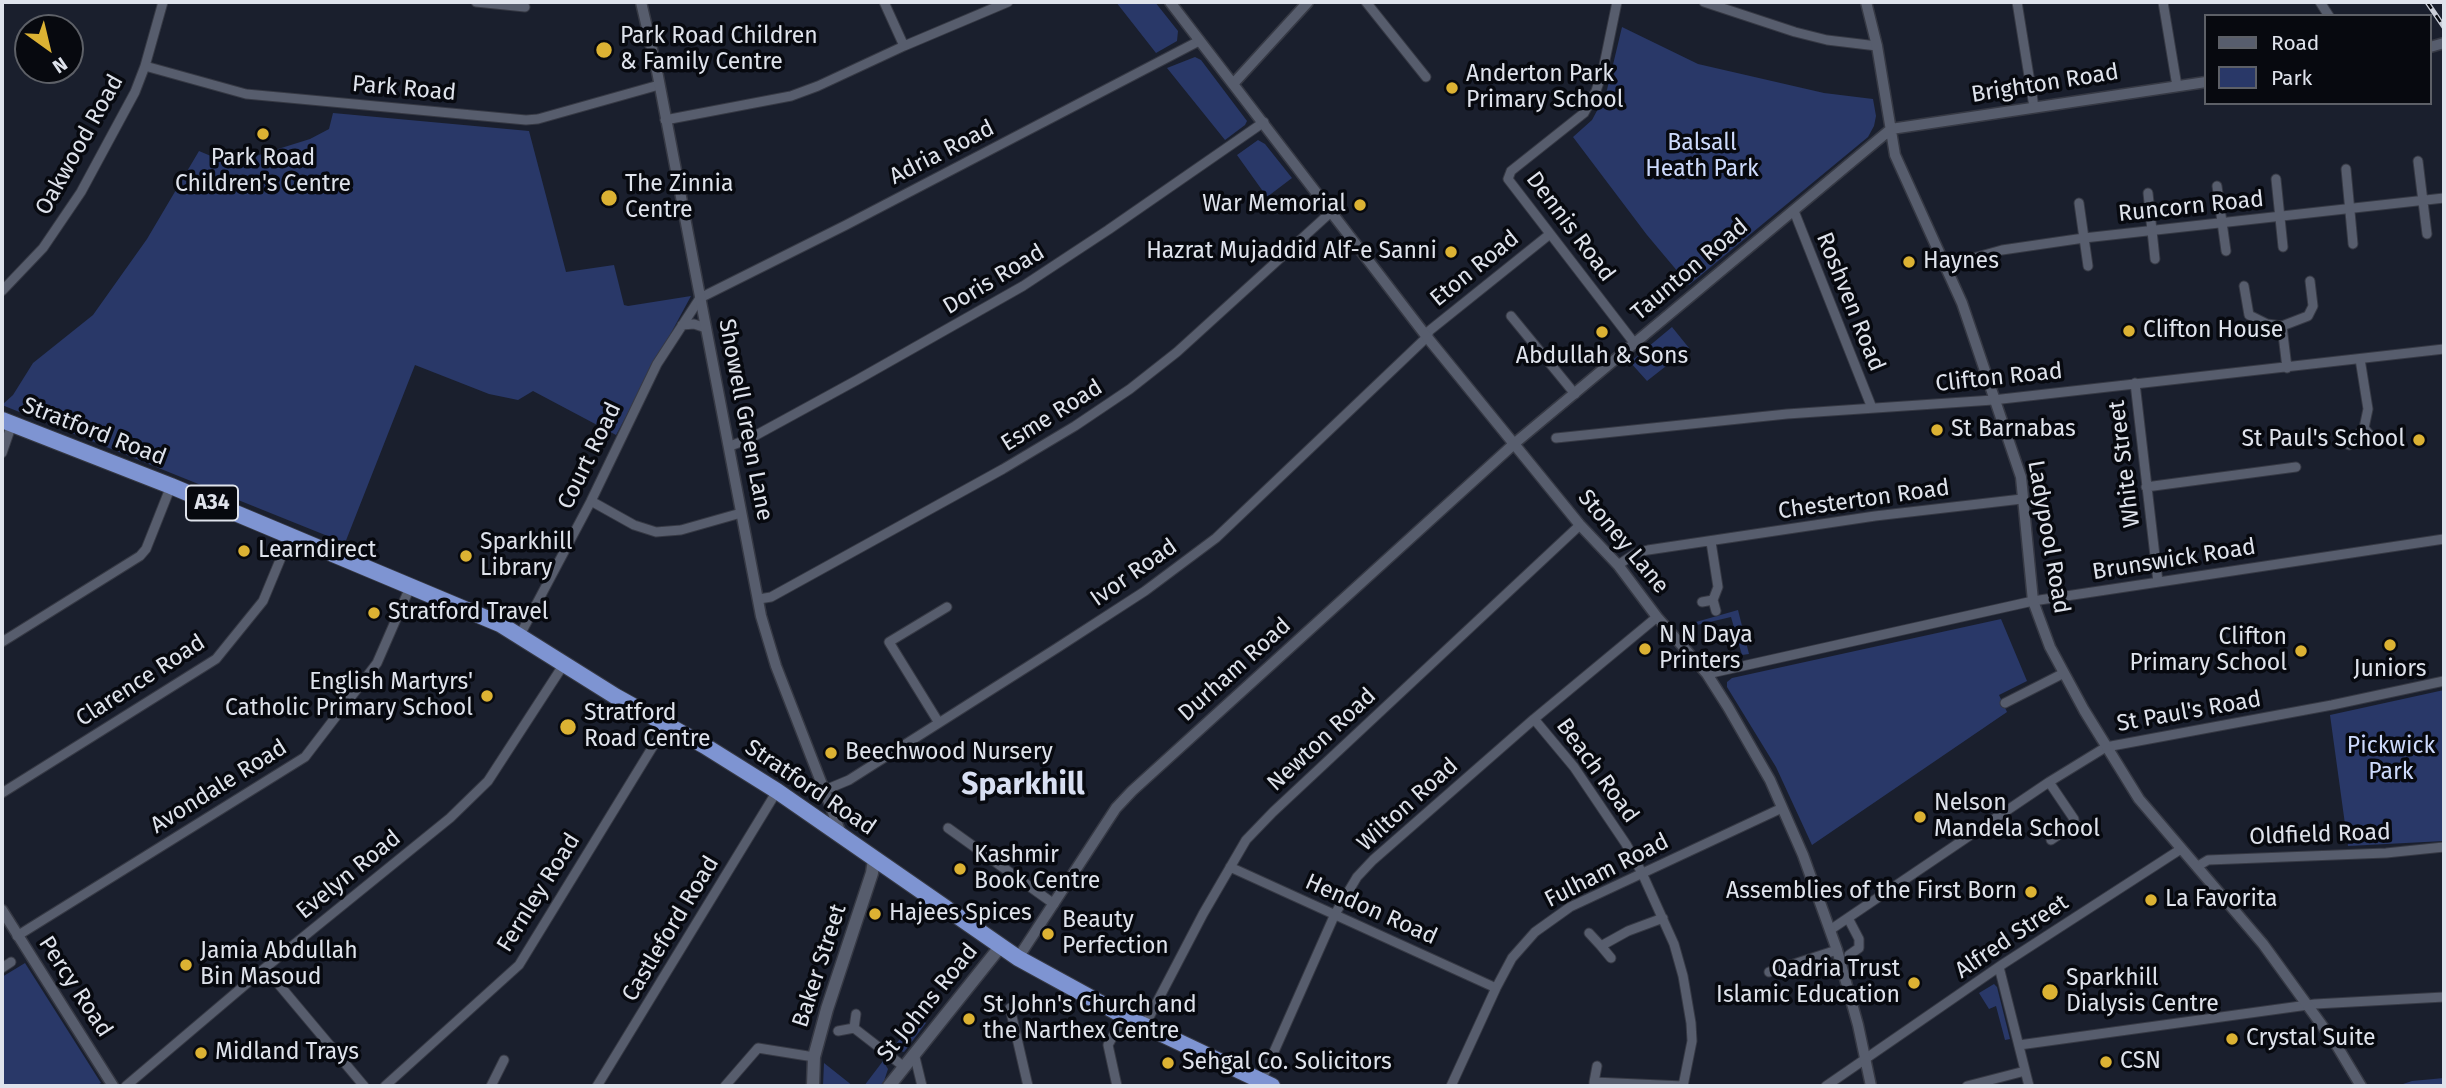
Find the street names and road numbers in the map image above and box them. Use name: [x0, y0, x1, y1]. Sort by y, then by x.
street label: Brighton Road: [1969, 59, 2121, 109]
street label: Oakwood Road: [30, 70, 130, 220]
street label: Park Road: [351, 71, 457, 107]
street label: Adria Road: [885, 115, 999, 191]
street label: Dennis Road: [1520, 167, 1620, 287]
street label: Runcorn Road: [2117, 186, 2265, 228]
street label: Taunton Road: [1626, 213, 1754, 327]
street label: Eton Road: [1425, 225, 1525, 313]
street label: Roshven Road: [1810, 228, 1890, 376]
street label: Doris Road: [938, 239, 1050, 321]
street label: Showell Green Lane: [712, 317, 778, 523]
street label: Clifton Road: [1934, 358, 2064, 398]
street label: Esme Road: [996, 374, 1108, 458]
street label: Stratford Road: [18, 392, 170, 472]
street label: Court Road: [552, 398, 628, 514]
street label: White Street: [2104, 399, 2146, 529]
street label: Ladypool Road: [2021, 458, 2075, 616]
street label: Chesterton Road: [1777, 474, 1951, 526]
street label: Stoney Lane: [1572, 484, 1674, 600]
road number: A34: [186, 486, 238, 520]
street label: Ivor Road: [1085, 533, 1183, 613]
street label: Brunswick Road: [2090, 533, 2258, 587]
street label: Durham Road: [1173, 612, 1297, 728]
street label: Clarence Road: [71, 629, 211, 733]
street label: Newton Road: [1262, 683, 1382, 797]
street label: St Paul's Road: [2115, 686, 2263, 738]
street label: Beach Road: [1550, 713, 1644, 829]
street label: Avondale Road: [146, 734, 292, 840]
street label: Stratford Road: [739, 734, 881, 842]
street label: Wilton Road: [1352, 753, 1464, 857]
street label: Oldfield Road: [2249, 819, 2391, 851]
street label: Evelyn Road: [291, 825, 407, 925]
street label: Fernley Road: [492, 828, 586, 958]
street label: Fulham Road: [1540, 828, 1674, 914]
street label: Castleford Road: [617, 851, 725, 1007]
street label: Hendon Road: [1301, 869, 1441, 951]
street label: Alfred Street: [1950, 889, 2074, 985]
street label: Baker Street: [787, 901, 853, 1031]
street label: Percy Road: [32, 931, 118, 1043]
street label: St Johns Road: [872, 938, 984, 1068]

